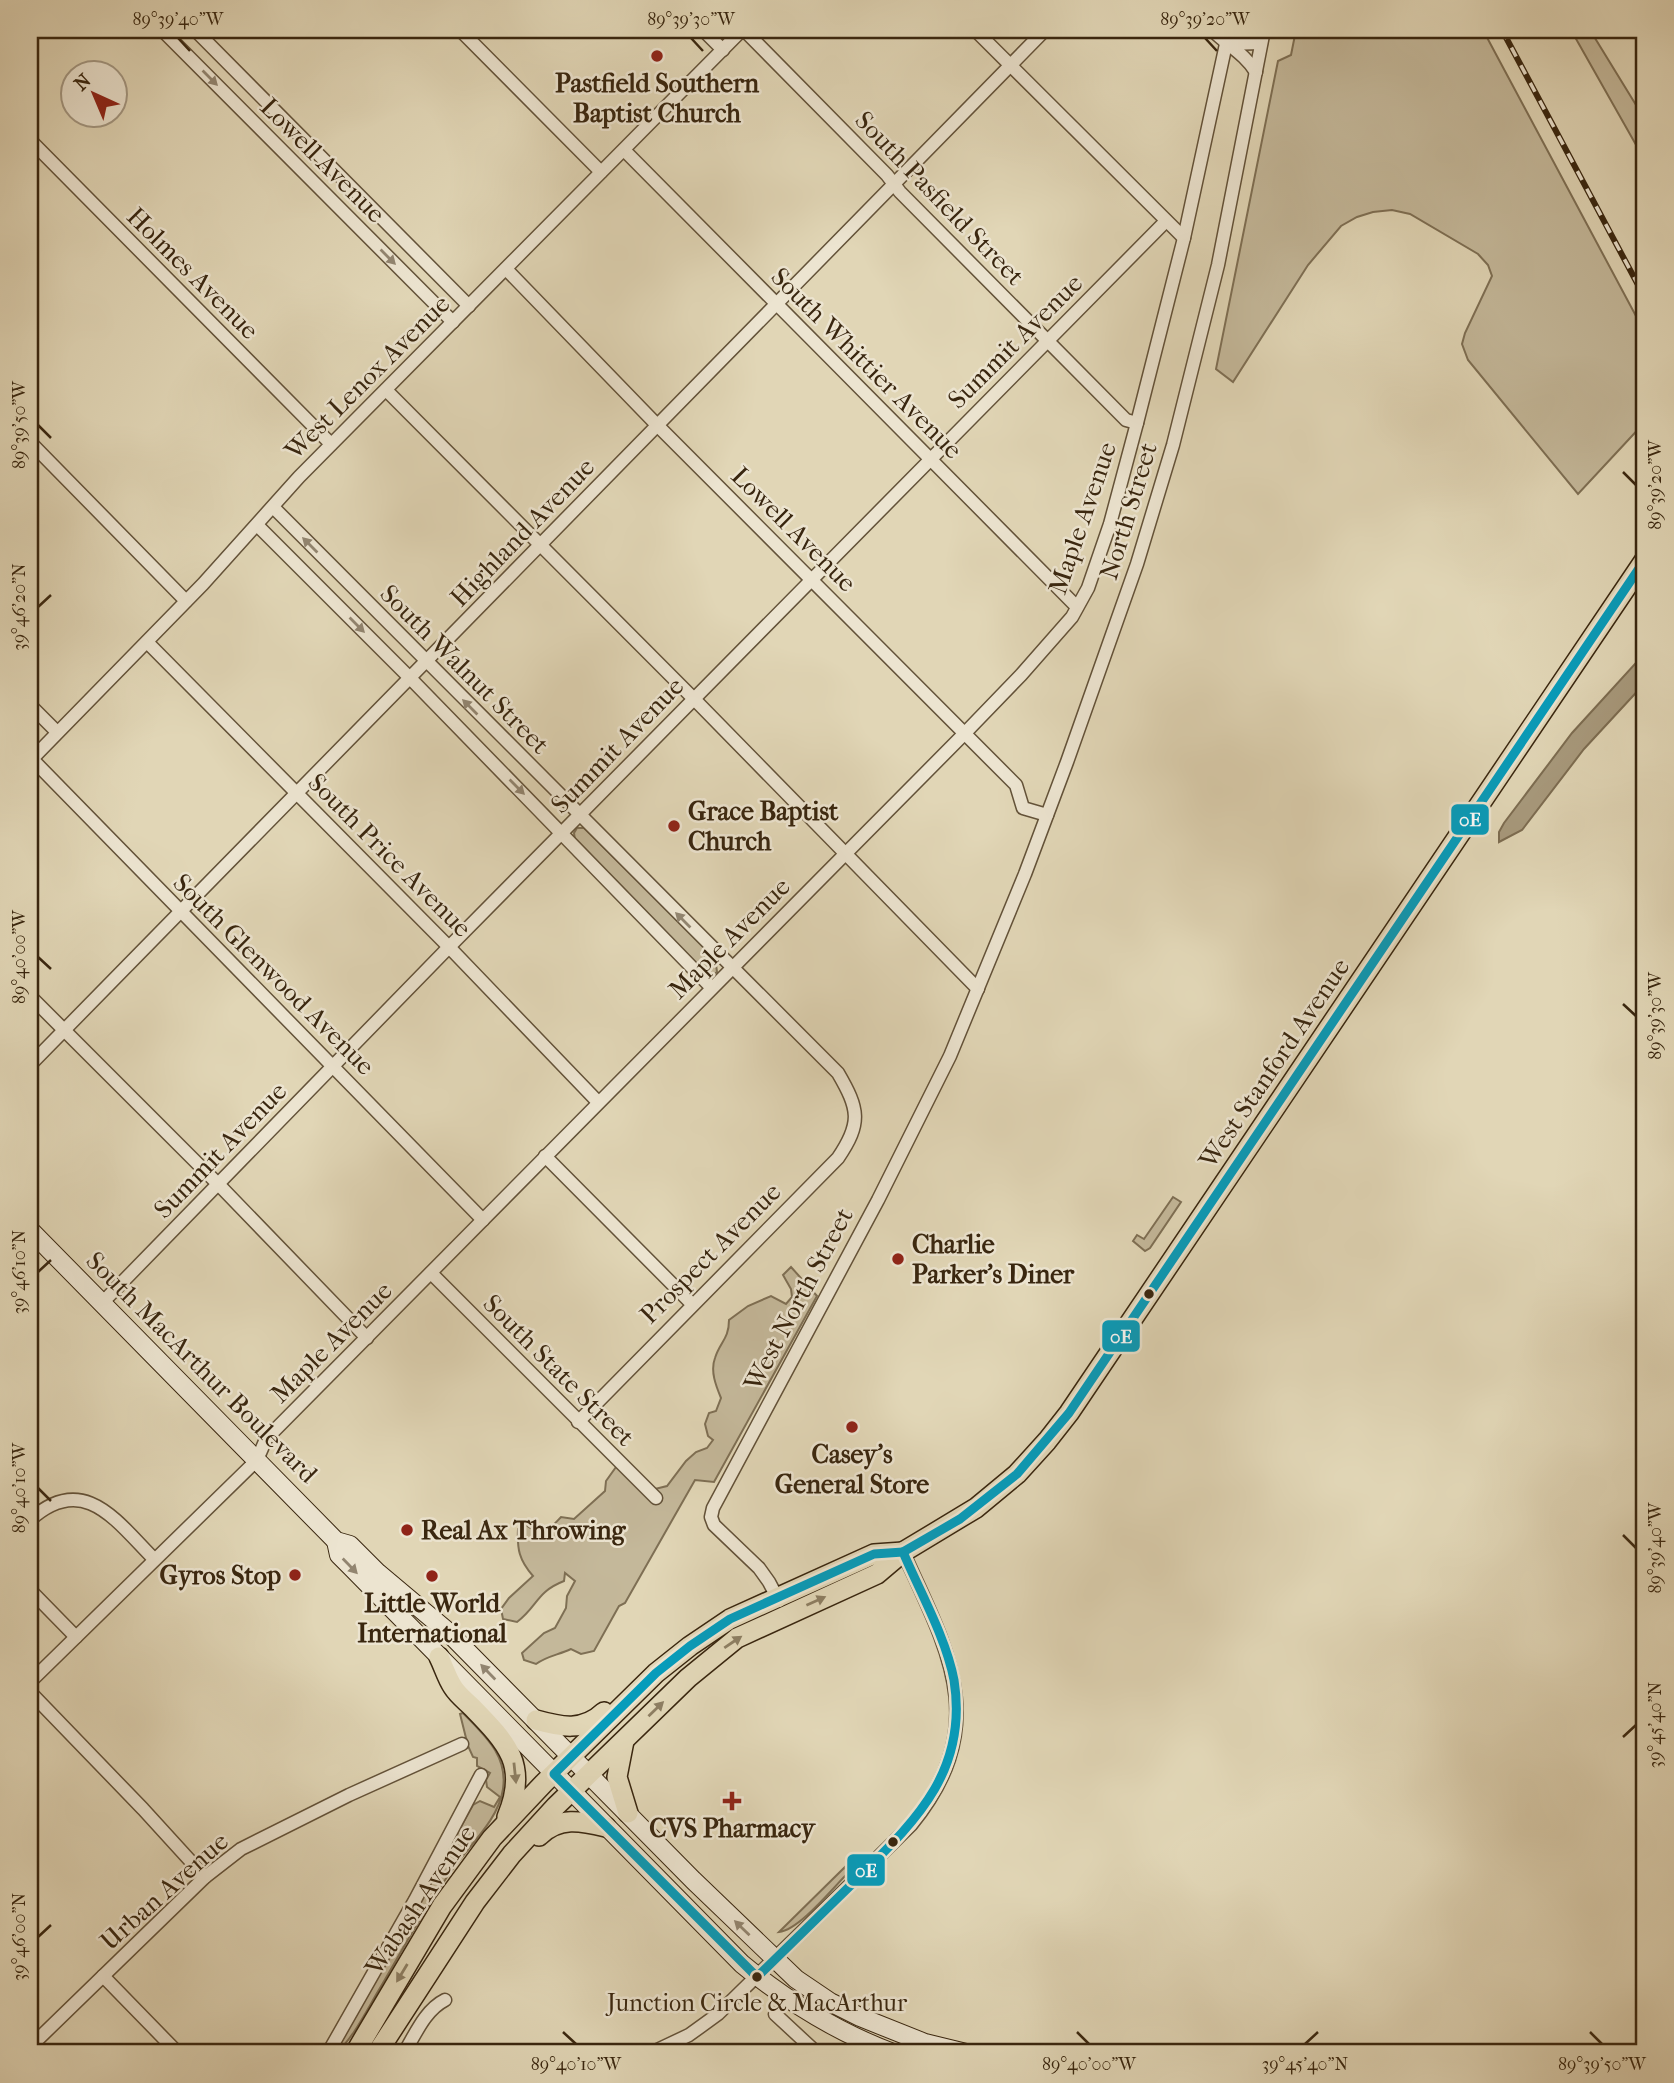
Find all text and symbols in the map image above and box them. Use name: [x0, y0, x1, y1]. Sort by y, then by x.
text: 89°39'40"W: [133, 9, 225, 30]
text: 89°39'30"W: [647, 9, 736, 30]
text: 89°39'20"W: [1160, 9, 1251, 30]
marker: Pastfield Southern Baptist Church: [649, 48, 665, 64]
north arrow: [60, 60, 130, 130]
place label: Pastfield Southern Baptist Church: [555, 68, 760, 129]
text: N: [70, 69, 96, 95]
one-way arrow: [201, 70, 218, 87]
street label: Lowell Avenue: [254, 91, 392, 229]
street label: South Pasfield Street: [849, 105, 1031, 292]
street label: Holmes Avenue: [120, 201, 265, 346]
one-way arrow: [379, 248, 395, 265]
street label: South Whittier Avenue: [765, 261, 969, 465]
street label: Summit Avenue: [942, 268, 1089, 415]
street label: West Lenox Avenue: [278, 288, 456, 467]
text: 89°39'50"W: [9, 380, 30, 469]
street label: Maple Avenue: [1042, 438, 1123, 598]
street label: North Street: [1093, 438, 1164, 583]
text: 89°39'20"W: [1645, 439, 1666, 530]
street label: Highland Avenue: [444, 452, 601, 613]
street label: Lowell Avenue: [725, 460, 863, 598]
one-way arrow: [302, 538, 319, 554]
text: 39°46'20"N: [9, 563, 30, 651]
street label: South Walnut Street: [374, 578, 556, 761]
one-way arrow: [349, 617, 366, 634]
street label: Summit Avenue: [545, 671, 690, 820]
one-way arrow: [462, 699, 478, 715]
street label: South Price Avenue: [301, 767, 478, 944]
one-way arrow: [509, 778, 525, 795]
place label: Grace Baptist Church: [688, 796, 839, 857]
line badge: 0E: [1450, 803, 1490, 836]
text: 0E: [1459, 809, 1481, 831]
marker: Grace Baptist Church: [666, 818, 682, 834]
street label: South Glenwood Avenue: [166, 867, 381, 1082]
street label: Maple Avenue: [662, 871, 797, 1006]
text: 89°40'00"W: [9, 909, 30, 1004]
one-way arrow: [675, 912, 692, 928]
street label: West Stanford Avenue: [1192, 952, 1356, 1175]
text: 89°39'30"W: [1645, 971, 1666, 1060]
street label: Summit Avenue: [148, 1076, 293, 1225]
street label: Prospect Avenue: [633, 1176, 787, 1330]
street label: West North Street: [737, 1202, 860, 1397]
text: 39°46'10"N: [9, 1229, 30, 1314]
place label: Charlie Parker's Diner: [912, 1229, 1075, 1290]
street label: South MacArthur Boulevard: [79, 1245, 324, 1490]
marker: Charlie Parker's Diner: [890, 1251, 906, 1267]
street label: Maple Avenue: [264, 1275, 399, 1410]
unlabelled marker: [1142, 1287, 1156, 1301]
street label: South State Street: [476, 1288, 641, 1453]
line badge: 0E: [1101, 1319, 1141, 1353]
text: 0E: [1110, 1326, 1132, 1348]
marker: Casey's General Store: [844, 1419, 860, 1435]
place label: Casey's General Store: [775, 1439, 929, 1500]
text: 89°40'10"W: [9, 1441, 30, 1533]
text: 89°39'40"W: [1645, 1501, 1666, 1593]
place label: Real Ax Throwing: [421, 1515, 627, 1546]
marker: Real Ax Throwing: [399, 1522, 415, 1538]
one-way arrow: [342, 1558, 359, 1575]
place label: Gyros Stop: [160, 1560, 281, 1591]
marker: Gyros Stop: [287, 1567, 303, 1583]
marker: Little World International: [424, 1568, 440, 1584]
place label: Little World International: [357, 1588, 508, 1649]
one-way arrow: [806, 1595, 826, 1607]
one-way arrow: [724, 1636, 743, 1649]
one-way arrow: [479, 1663, 496, 1680]
text: 39°45'40"N: [1645, 1681, 1666, 1768]
one-way arrow: [647, 1701, 664, 1717]
one-way arrow: [510, 1762, 521, 1784]
marker: CVS Pharmacy: [724, 1793, 740, 1809]
place label: CVS Pharmacy: [649, 1813, 817, 1844]
street label: Wabash Avenue: [358, 1819, 482, 1982]
street label: Urban Avenue: [94, 1826, 235, 1957]
unlabelled marker: [886, 1835, 900, 1849]
line badge: 0E: [846, 1853, 886, 1887]
text: 0E: [855, 1860, 877, 1882]
text: 39°46'00"N: [9, 1893, 30, 1981]
one-way arrow: [734, 1920, 751, 1937]
one-way arrow: [396, 1963, 408, 1982]
marker: Junction Circle & MacArthur: [750, 1970, 764, 1984]
place label: Junction Circle & MacArthur: [605, 1989, 908, 2017]
text: 89°40'10"W: [531, 2054, 623, 2075]
text: 89°40'00"W: [1042, 2054, 1137, 2075]
text: 39°45'40"N: [1262, 2054, 1349, 2075]
text: 89°39'50"W: [1558, 2054, 1647, 2075]

